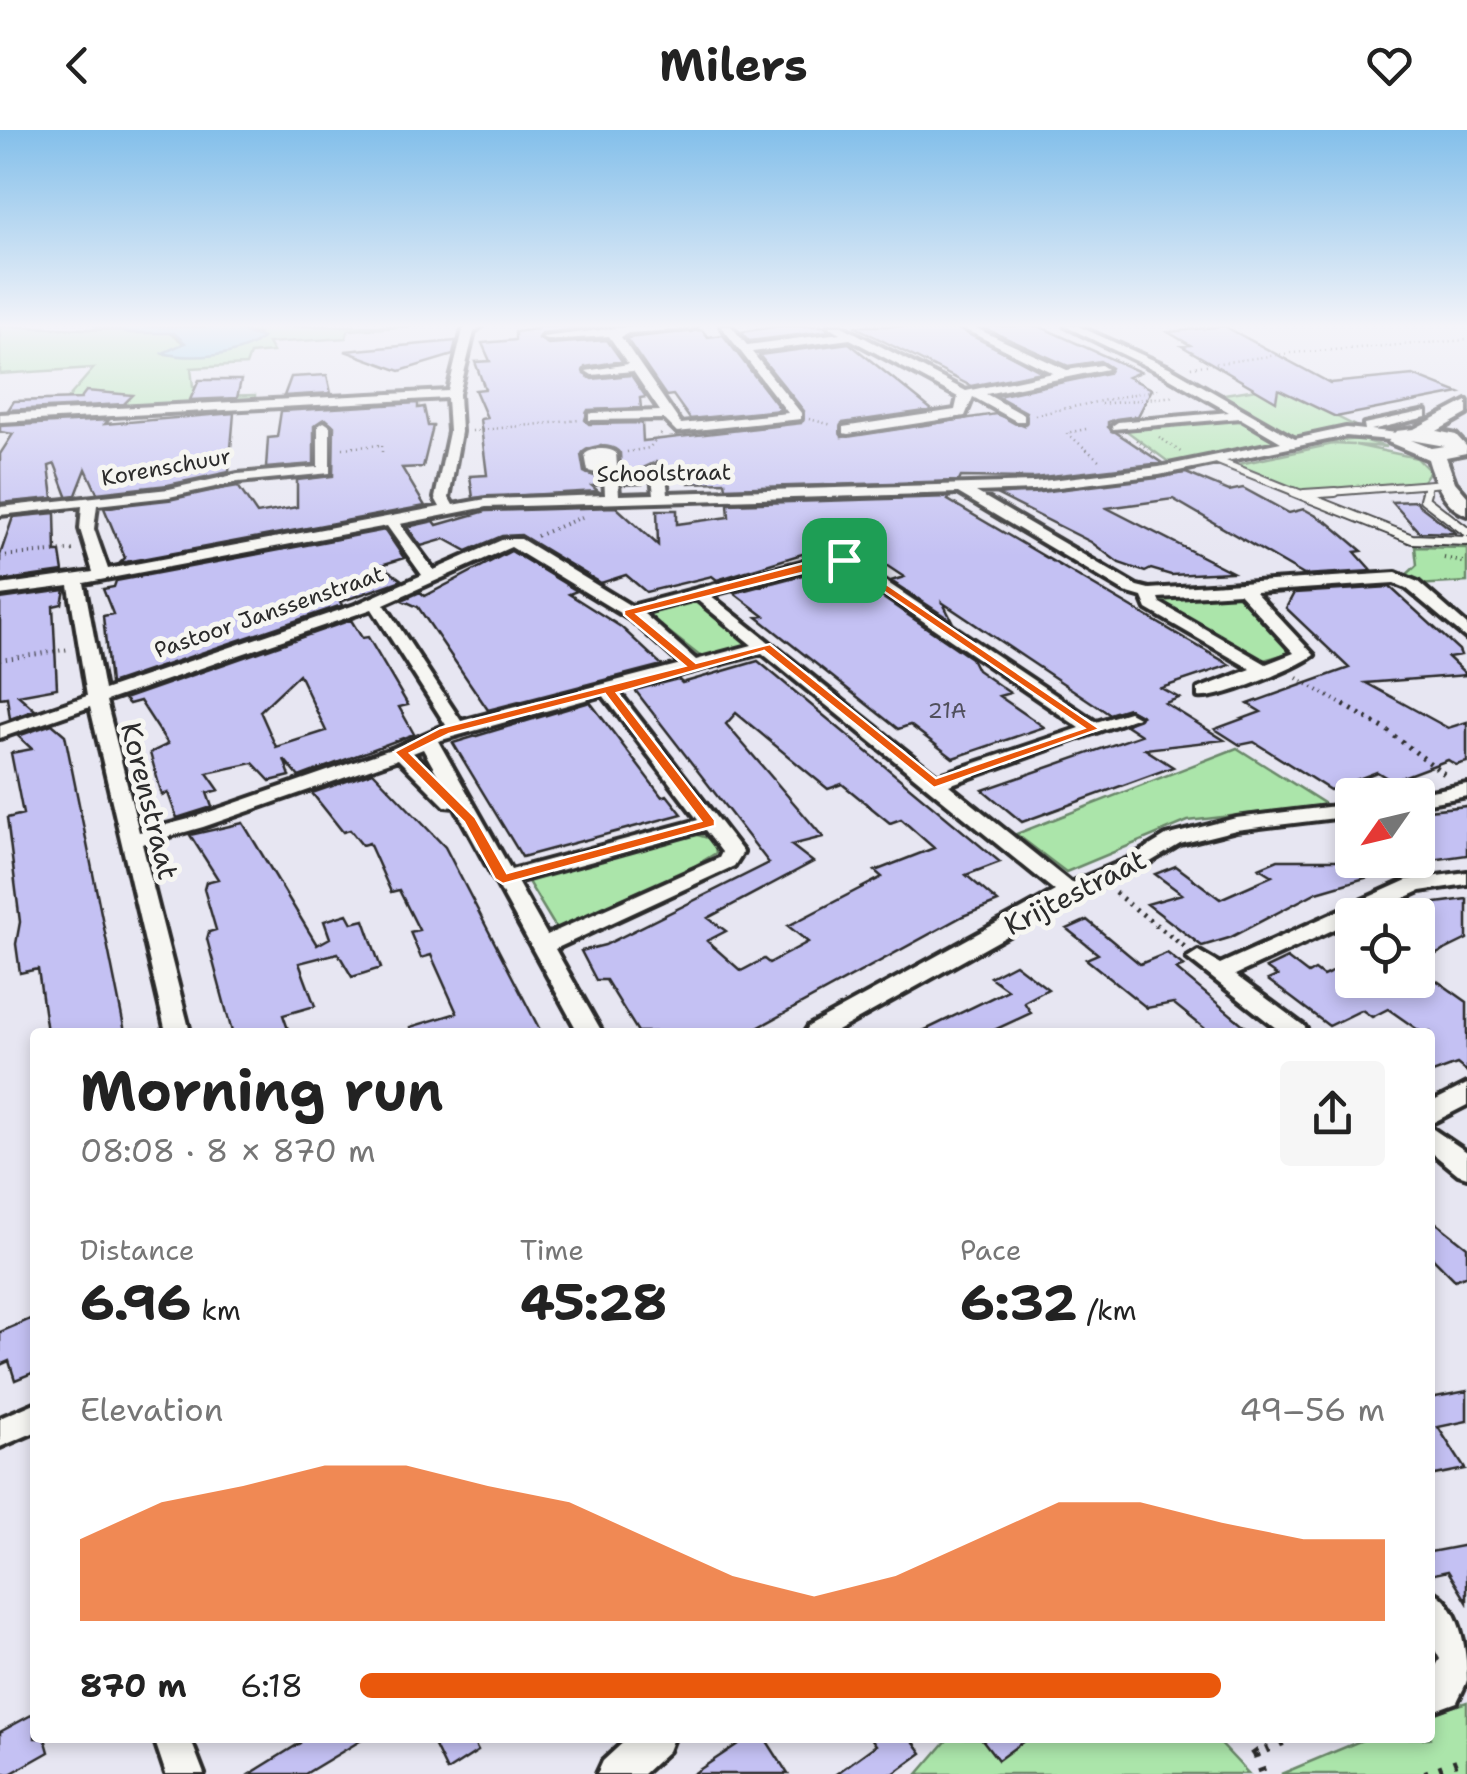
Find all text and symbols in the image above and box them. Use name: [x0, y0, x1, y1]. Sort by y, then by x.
text: Milers: [659, 35, 808, 95]
icon: back: [50, 38, 105, 93]
icon: heart: [1362, 38, 1417, 93]
street label: Korenschuur: [99, 441, 233, 493]
street label: Schoolstraat: [596, 457, 732, 489]
pin: [802, 518, 887, 603]
icon: arrive: [817, 533, 872, 588]
street label: Pastoor Janssenstraat: [150, 559, 388, 665]
house number: 21A: [928, 696, 966, 725]
street label: Korenstraat: [112, 718, 188, 884]
north arrow: [1335, 778, 1435, 878]
map controls: [1335, 778, 1435, 998]
street label: Krijtestraat: [998, 840, 1152, 944]
button: locate: [1335, 898, 1435, 998]
text: Morning run: [80, 1054, 444, 1128]
button: share: [1280, 1061, 1385, 1166]
text: 08:08 · 8 × 870 m: [80, 1129, 375, 1172]
text: Distance: [80, 1231, 195, 1269]
text: Time: [520, 1231, 584, 1269]
text: Pace: [960, 1231, 1022, 1269]
text: 6.96: [80, 1269, 192, 1336]
text: 45:28: [520, 1269, 668, 1336]
text: 6:32: [960, 1269, 1077, 1336]
text: km: [192, 1291, 241, 1329]
text: /km: [1077, 1291, 1137, 1329]
text: Elevation: [80, 1388, 223, 1431]
text: 49–56 m: [1239, 1388, 1385, 1431]
text: 870 m: [80, 1664, 187, 1707]
text: 6:18: [240, 1664, 303, 1707]

